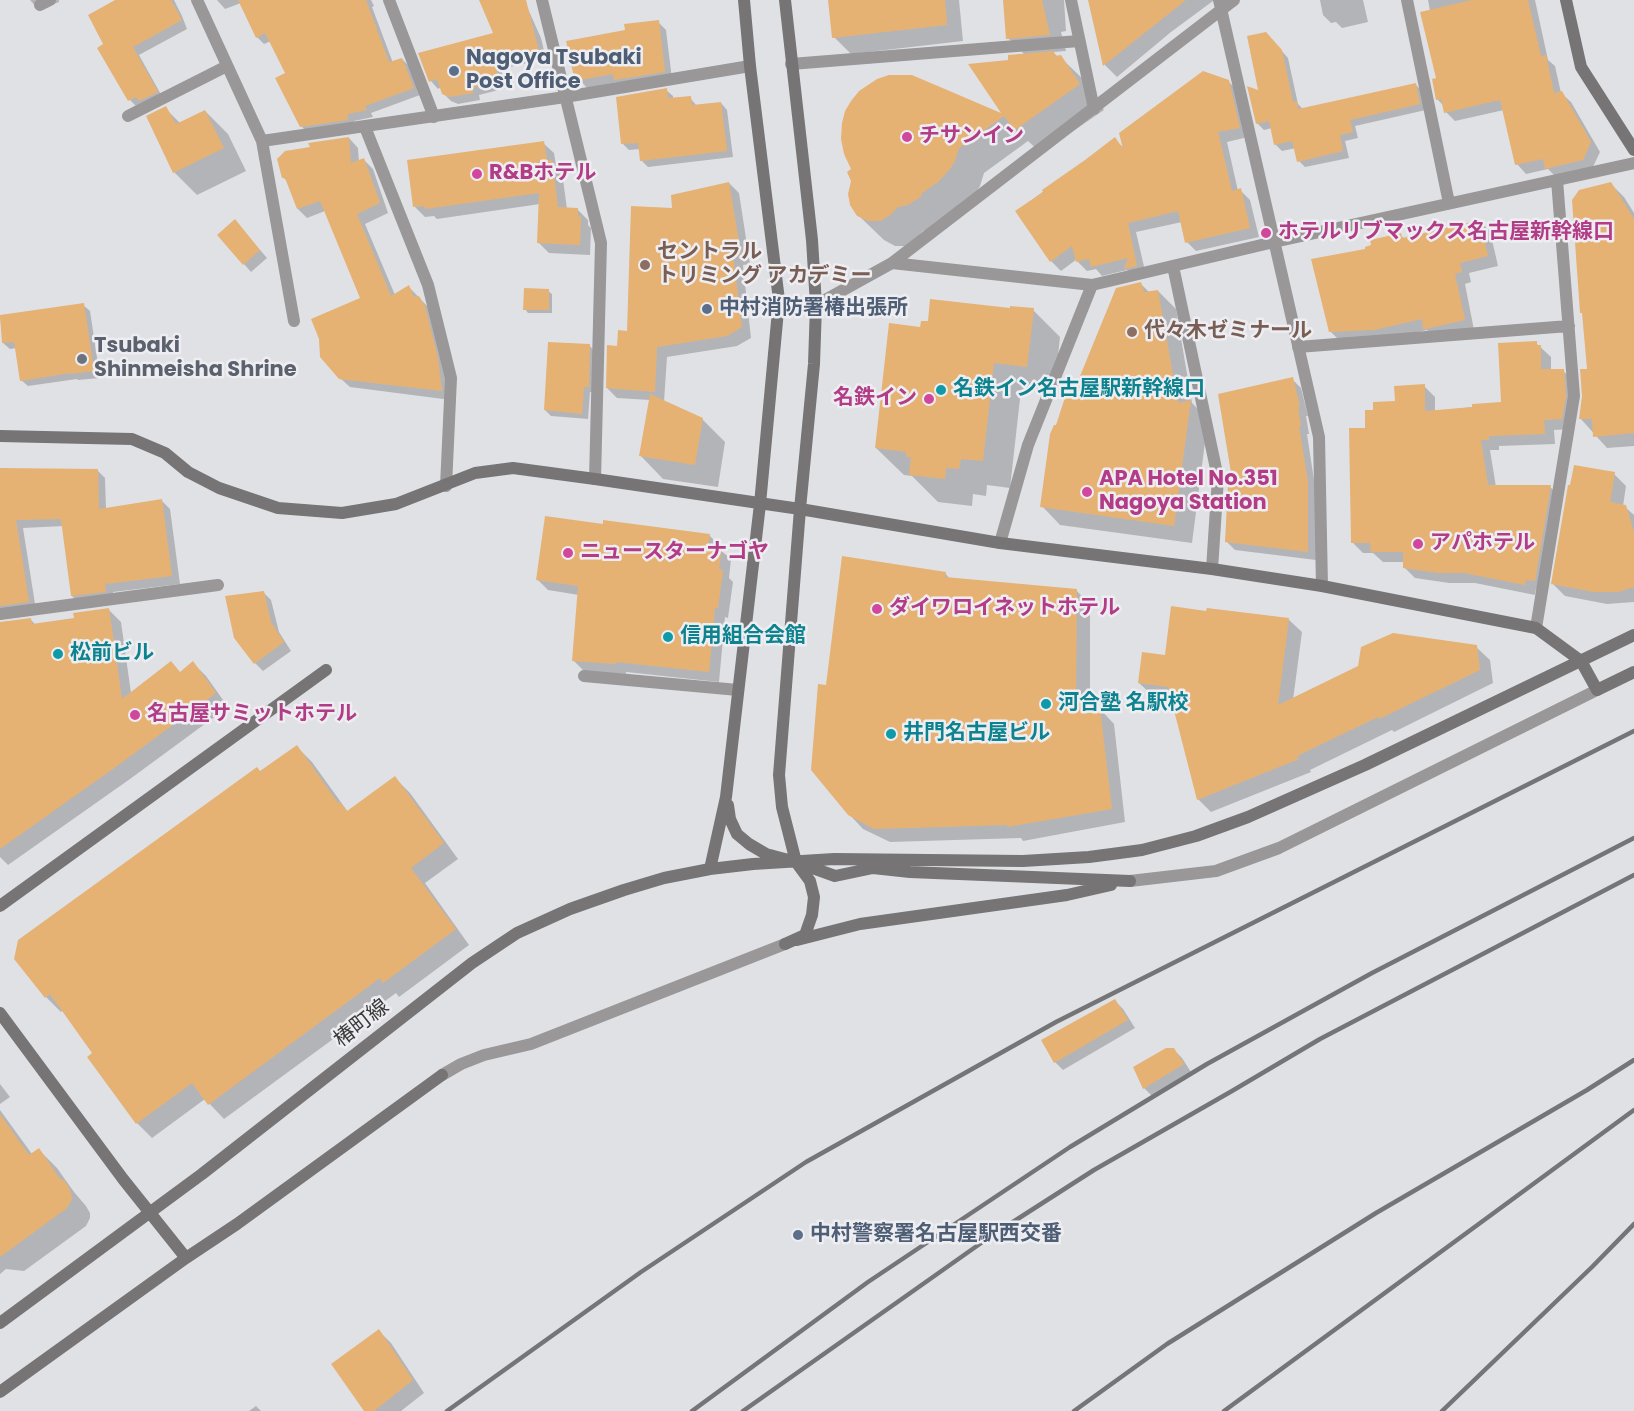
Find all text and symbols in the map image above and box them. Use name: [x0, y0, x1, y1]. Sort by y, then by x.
place label: Nagoya Tsubaki Post Office: [466, 46, 642, 96]
marker: Nagoya Tsubaki Post Office: [447, 64, 461, 78]
place label: チサンイン: [919, 124, 1024, 150]
marker: チサンイン: [900, 130, 914, 144]
place label: R&Bホテル: [489, 161, 596, 187]
marker: R&Bホテル: [470, 167, 484, 181]
place label: ホテルリブマックス名古屋新幹線口: [1278, 220, 1614, 246]
marker: ホテルリブマックス名古屋新幹線口: [1259, 226, 1273, 240]
place label: セントラル トリミング アカデミー: [657, 240, 871, 290]
marker: セントラル トリミング アカデミー: [638, 258, 652, 272]
place label: 中村消防署椿出張所: [719, 296, 908, 322]
marker: 中村消防署椿出張所: [700, 302, 714, 316]
place label: 代々木ゼミナール: [1144, 319, 1312, 345]
marker: 代々木ゼミナール: [1125, 325, 1139, 339]
place label: Tsubaki Shinmeisha Shrine: [94, 334, 297, 384]
marker: Tsubaki Shinmeisha Shrine: [75, 352, 89, 366]
place label: 名鉄イン名古屋駅新幹線口: [953, 377, 1205, 403]
marker: 名鉄イン名古屋駅新幹線口: [934, 383, 948, 397]
place label: 名鉄イン: [833, 386, 917, 412]
marker: 名鉄イン: [922, 392, 936, 406]
place label: APA Hotel No.351 Nagoya Station: [1099, 467, 1278, 517]
marker: APA Hotel No.351 Nagoya Station: [1080, 485, 1094, 499]
place label: アパホテル: [1430, 531, 1535, 557]
marker: アパホテル: [1411, 537, 1425, 551]
place label: ニュースターナゴヤ: [580, 540, 769, 566]
marker: ニュースターナゴヤ: [561, 546, 575, 560]
place label: ダイワロイネットホテル: [889, 596, 1120, 622]
marker: ダイワロイネットホテル: [870, 602, 884, 616]
place label: 信用組合会館: [680, 624, 806, 650]
marker: 信用組合会館: [661, 630, 675, 644]
place label: 松前ビル: [70, 641, 154, 667]
marker: 松前ビル: [51, 647, 65, 661]
place label: 河合塾 名駅校: [1058, 691, 1188, 717]
marker: 河合塾 名駅校: [1039, 697, 1053, 711]
place label: 名古屋サミットホテル: [147, 702, 357, 728]
marker: 名古屋サミットホテル: [128, 708, 142, 722]
place label: 井門名古屋ビル: [903, 721, 1050, 747]
marker: 井門名古屋ビル: [884, 727, 898, 741]
street label: 椿町線: [329, 995, 395, 1053]
place label: 中村警察署名古屋駅西交番: [810, 1222, 1062, 1248]
marker: 中村警察署名古屋駅西交番: [791, 1228, 805, 1242]

